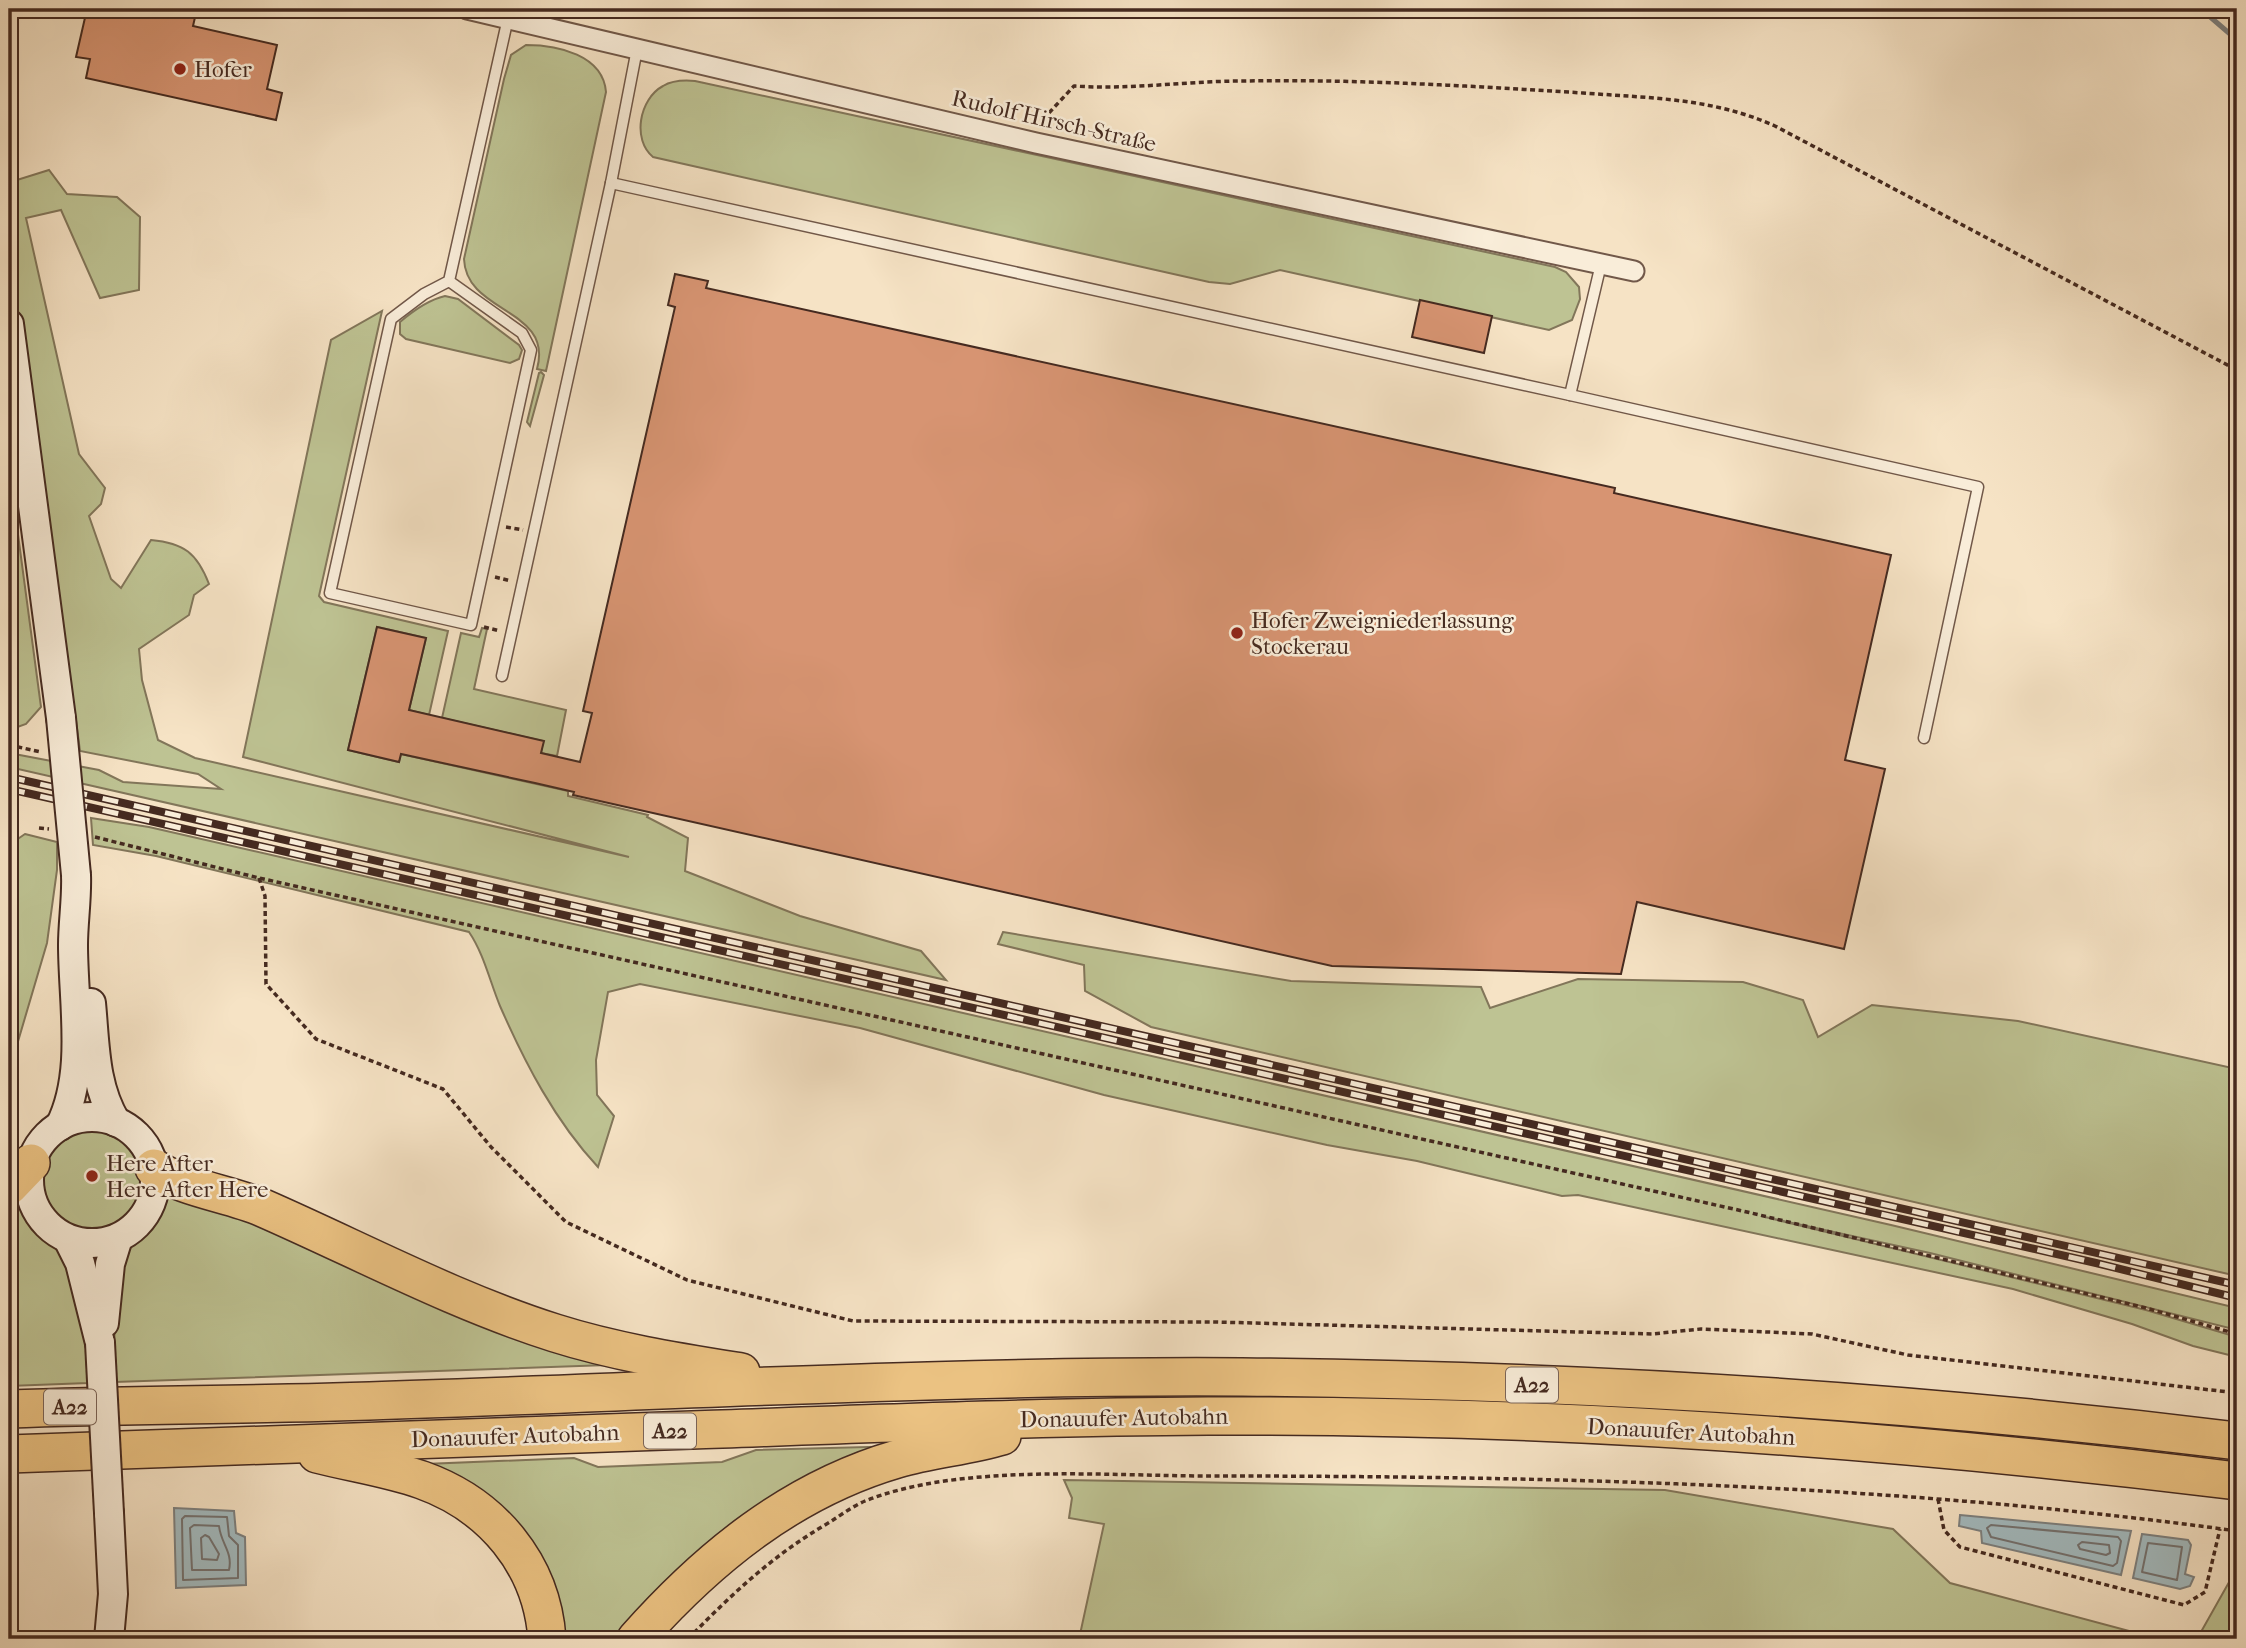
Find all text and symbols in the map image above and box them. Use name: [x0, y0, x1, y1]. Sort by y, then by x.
place label: Hofer: [194, 56, 252, 83]
marker: Hofer: [172, 61, 188, 77]
street label: Rudolf Hirsch-Straße: [949, 84, 1159, 158]
place label: Hofer Zweigniederlassung Stockerau: [1251, 607, 1514, 660]
marker: Hofer Zweigniederlassung Stockerau: [1229, 625, 1245, 641]
place label: Here After Here After Here: [106, 1150, 268, 1203]
marker: Here After Here After Here: [84, 1168, 100, 1184]
road number: A22: [1506, 1368, 1558, 1402]
road number: A22: [44, 1390, 96, 1424]
street label: Donauufer Autobahn: [1019, 1403, 1229, 1433]
street label: Donauufer Autobahn: [1586, 1413, 1797, 1451]
road number: A22: [644, 1414, 696, 1448]
street label: Donauufer Autobahn: [410, 1419, 620, 1453]

